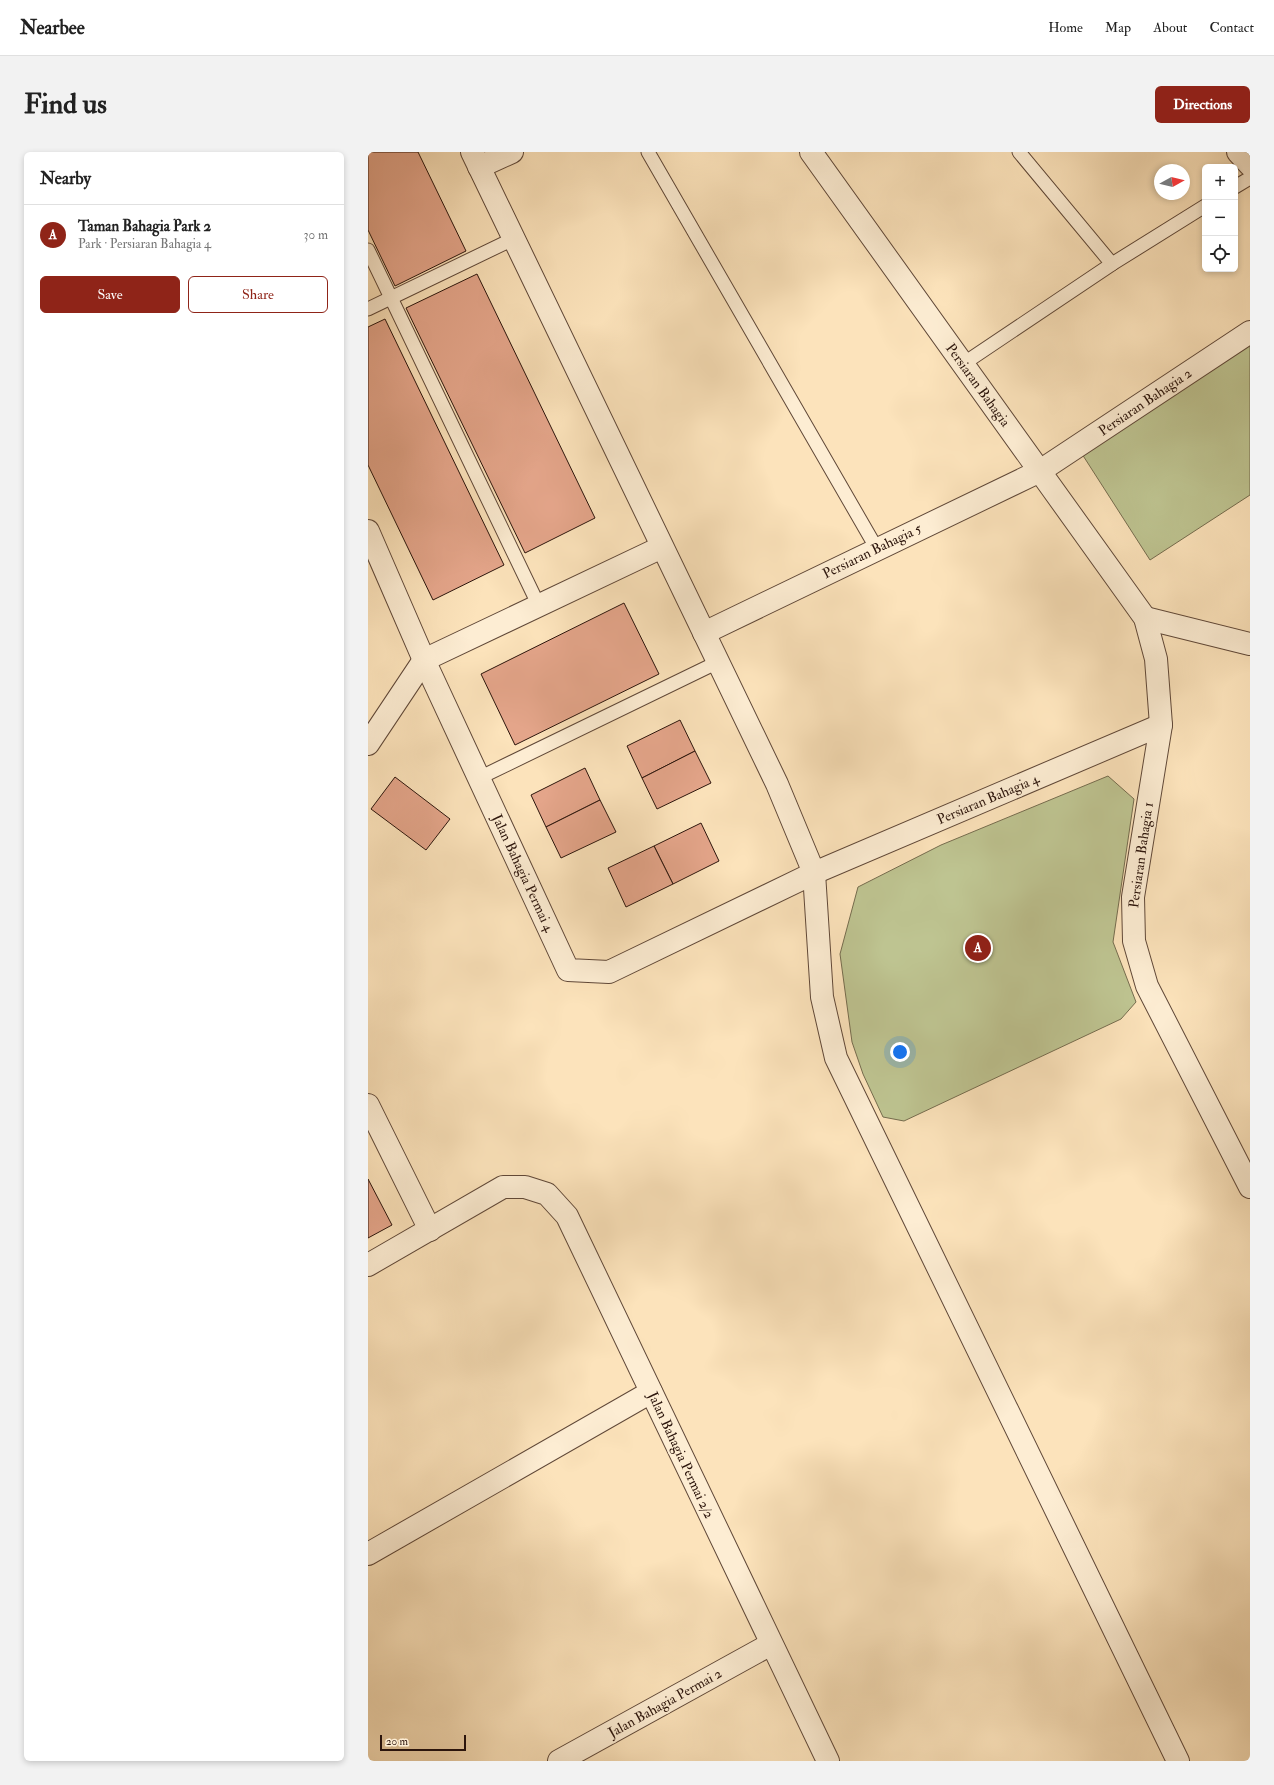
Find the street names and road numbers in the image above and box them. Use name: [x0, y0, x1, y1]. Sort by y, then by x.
street label: Persiaran Bahagia: [942, 340, 1014, 430]
street label: Persiaran Bahagia 2: [1095, 365, 1195, 439]
street label: Persiaran Bahagia 5: [820, 519, 925, 582]
street label: Persiaran Bahagia 4: [934, 769, 1043, 828]
street label: Persiaran Bahagia 1: [1125, 801, 1157, 909]
street label: Jalan Bahagia Permai 4: [488, 811, 558, 936]
street label: Jalan Bahagia Permai 2/2: [644, 1388, 718, 1521]
street label: Jalan Bahagia Permai 2: [604, 1665, 725, 1742]

